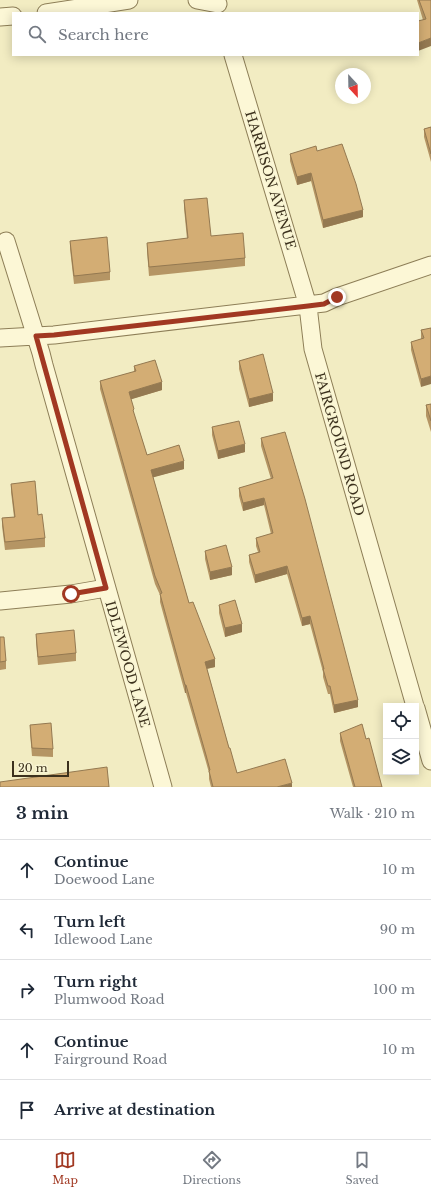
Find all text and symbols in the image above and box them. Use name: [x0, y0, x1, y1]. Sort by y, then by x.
search box: [12, 12, 419, 56]
icon: search: [26, 23, 48, 45]
text: Search here: [58, 25, 149, 44]
north arrow: [335, 68, 371, 104]
street label: HARRISON AVENUE: [241, 109, 300, 252]
route end: [328, 288, 346, 306]
street label: FAIRGROUND ROAD: [311, 370, 368, 518]
route start: [62, 585, 80, 603]
street label: IDLEWOOD LANE: [101, 599, 154, 729]
map controls: [383, 703, 419, 775]
button: locate: [383, 703, 419, 739]
button: layers: [383, 739, 419, 775]
scale bar: [12, 759, 69, 778]
text: 20 m: [18, 761, 48, 775]
text: 3 min: [16, 803, 69, 824]
text: Walk · 210 m: [330, 805, 415, 822]
text: Continue: [54, 852, 129, 871]
icon: ahead: [16, 859, 38, 881]
text: 10 m: [382, 861, 415, 878]
text: Doewood Lane: [54, 871, 155, 888]
text: Turn left: [54, 912, 125, 931]
icon: left: [16, 919, 38, 941]
text: 90 m: [380, 921, 415, 938]
text: Idlewood Lane: [54, 931, 153, 948]
text: Turn right: [54, 972, 137, 991]
icon: right: [16, 979, 38, 1001]
text: 100 m: [373, 981, 415, 998]
text: Plumwood Road: [54, 991, 165, 1008]
text: Continue: [54, 1032, 129, 1051]
icon: ahead: [16, 1039, 38, 1061]
text: 10 m: [382, 1041, 415, 1058]
text: Fairground Road: [54, 1051, 167, 1068]
icon: arrive: [16, 1099, 38, 1121]
text: Arrive at destination: [54, 1100, 215, 1119]
tab: Map: [52, 1149, 78, 1187]
tab: Directions: [182, 1149, 241, 1187]
tab: Saved: [346, 1149, 379, 1187]

